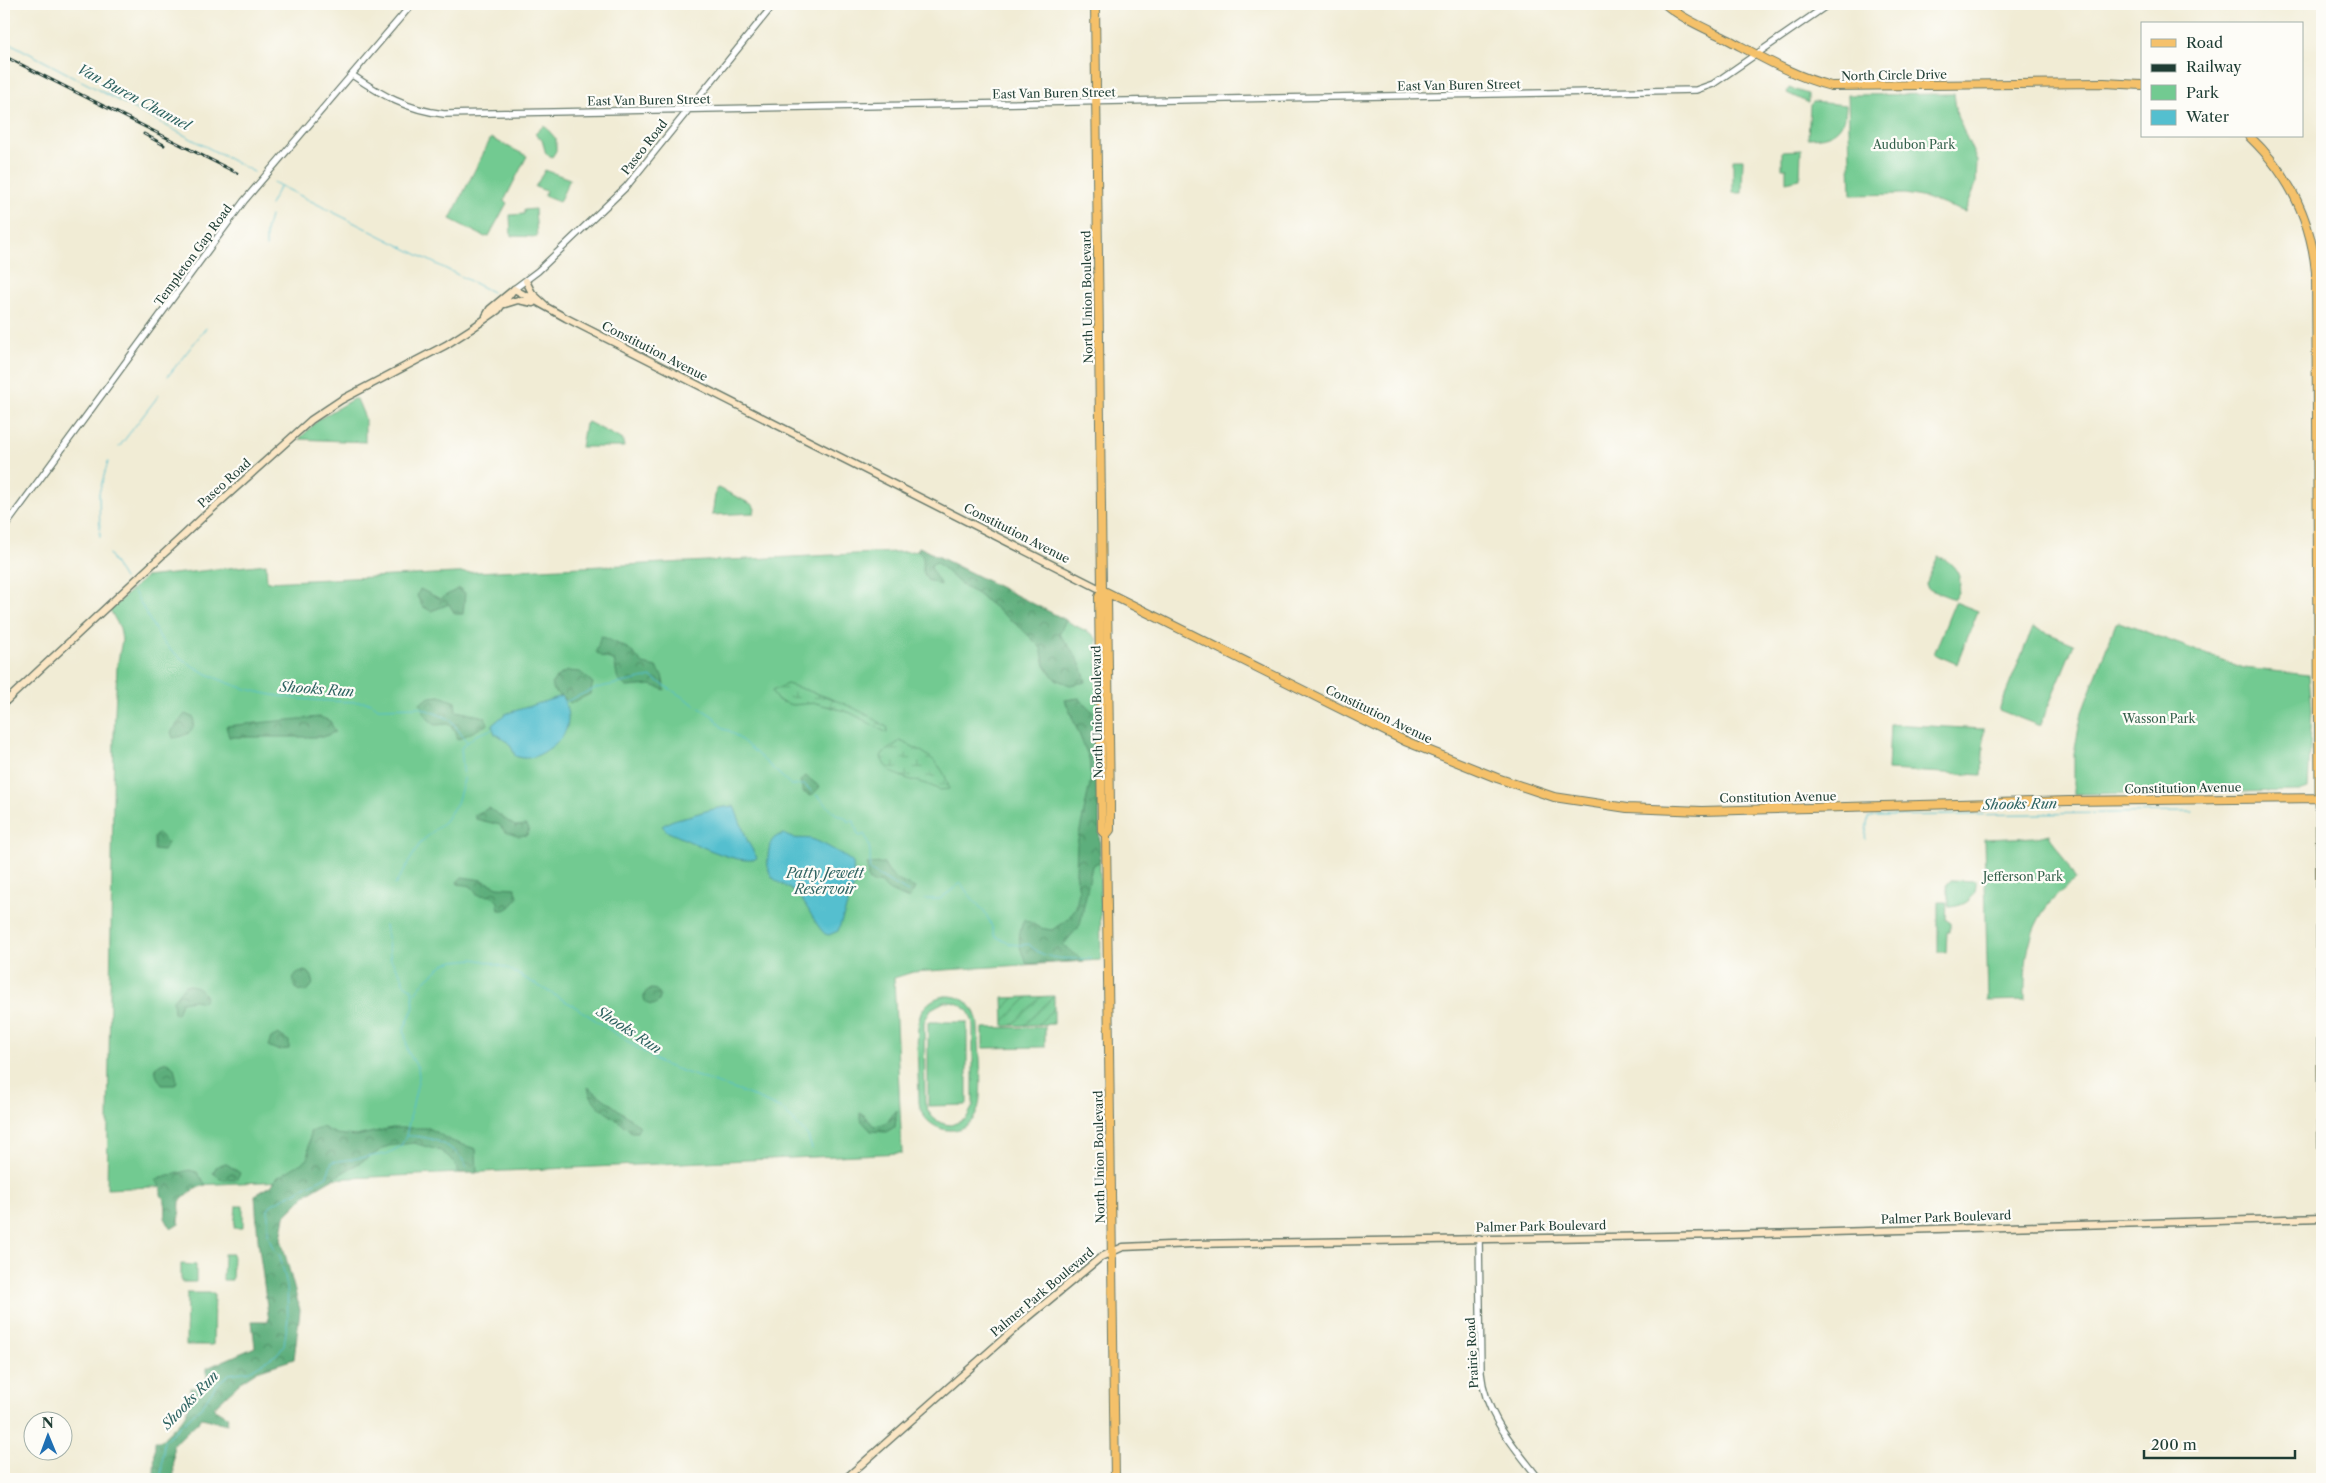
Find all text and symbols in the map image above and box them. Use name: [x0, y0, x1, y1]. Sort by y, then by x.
legend: [2141, 22, 2304, 138]
text: Road: [2186, 33, 2223, 52]
text: Railway: [2186, 57, 2242, 76]
water label: Van Buren Channel: [74, 60, 195, 135]
street label: North Circle Drive: [1841, 67, 1947, 83]
street label: East Van Buren Street: [1397, 76, 1522, 94]
text: Park: [2186, 83, 2220, 102]
street label: East Van Buren Street: [992, 84, 1117, 102]
street label: East Van Buren Street: [587, 91, 712, 109]
text: Water: [2185, 107, 2230, 126]
street label: Paseo Road: [618, 116, 671, 178]
park label: Audubon Park: [1872, 137, 1956, 152]
street label: Templeton Gap Road: [151, 201, 235, 309]
street label: North Union Boulevard: [1078, 230, 1096, 364]
street label: Constitution Avenue: [599, 318, 711, 384]
street label: Paseo Road: [194, 455, 254, 511]
street label: Constitution Avenue: [961, 500, 1073, 566]
street label: North Union Boulevard: [1088, 645, 1106, 779]
water label: Shooks Run: [278, 677, 355, 701]
street label: Constitution Avenue: [1323, 682, 1435, 746]
park label: Wasson Park: [2122, 711, 2197, 726]
street label: Constitution Avenue: [2124, 779, 2242, 797]
street label: Constitution Avenue: [1719, 788, 1837, 806]
water label: Shooks Run: [1982, 794, 2057, 814]
water label: Patty Jewett Reservoir: [785, 864, 865, 898]
park label: Jefferson Park: [1981, 869, 2064, 884]
water label: Shooks Run: [592, 1002, 665, 1058]
street label: North Union Boulevard: [1090, 1090, 1108, 1224]
street label: Palmer Park Boulevard: [1881, 1207, 2012, 1227]
street label: Palmer Park Boulevard: [1476, 1217, 1607, 1235]
street label: Palmer Park Boulevard: [987, 1244, 1097, 1340]
street label: Prairie Road: [1463, 1316, 1481, 1389]
water label: Shooks Run: [157, 1367, 222, 1434]
north arrow: [22, 1410, 72, 1460]
text: N: [42, 1414, 54, 1432]
scale bar: [2144, 1428, 2295, 1460]
text: 200 m: [2151, 1435, 2197, 1454]

